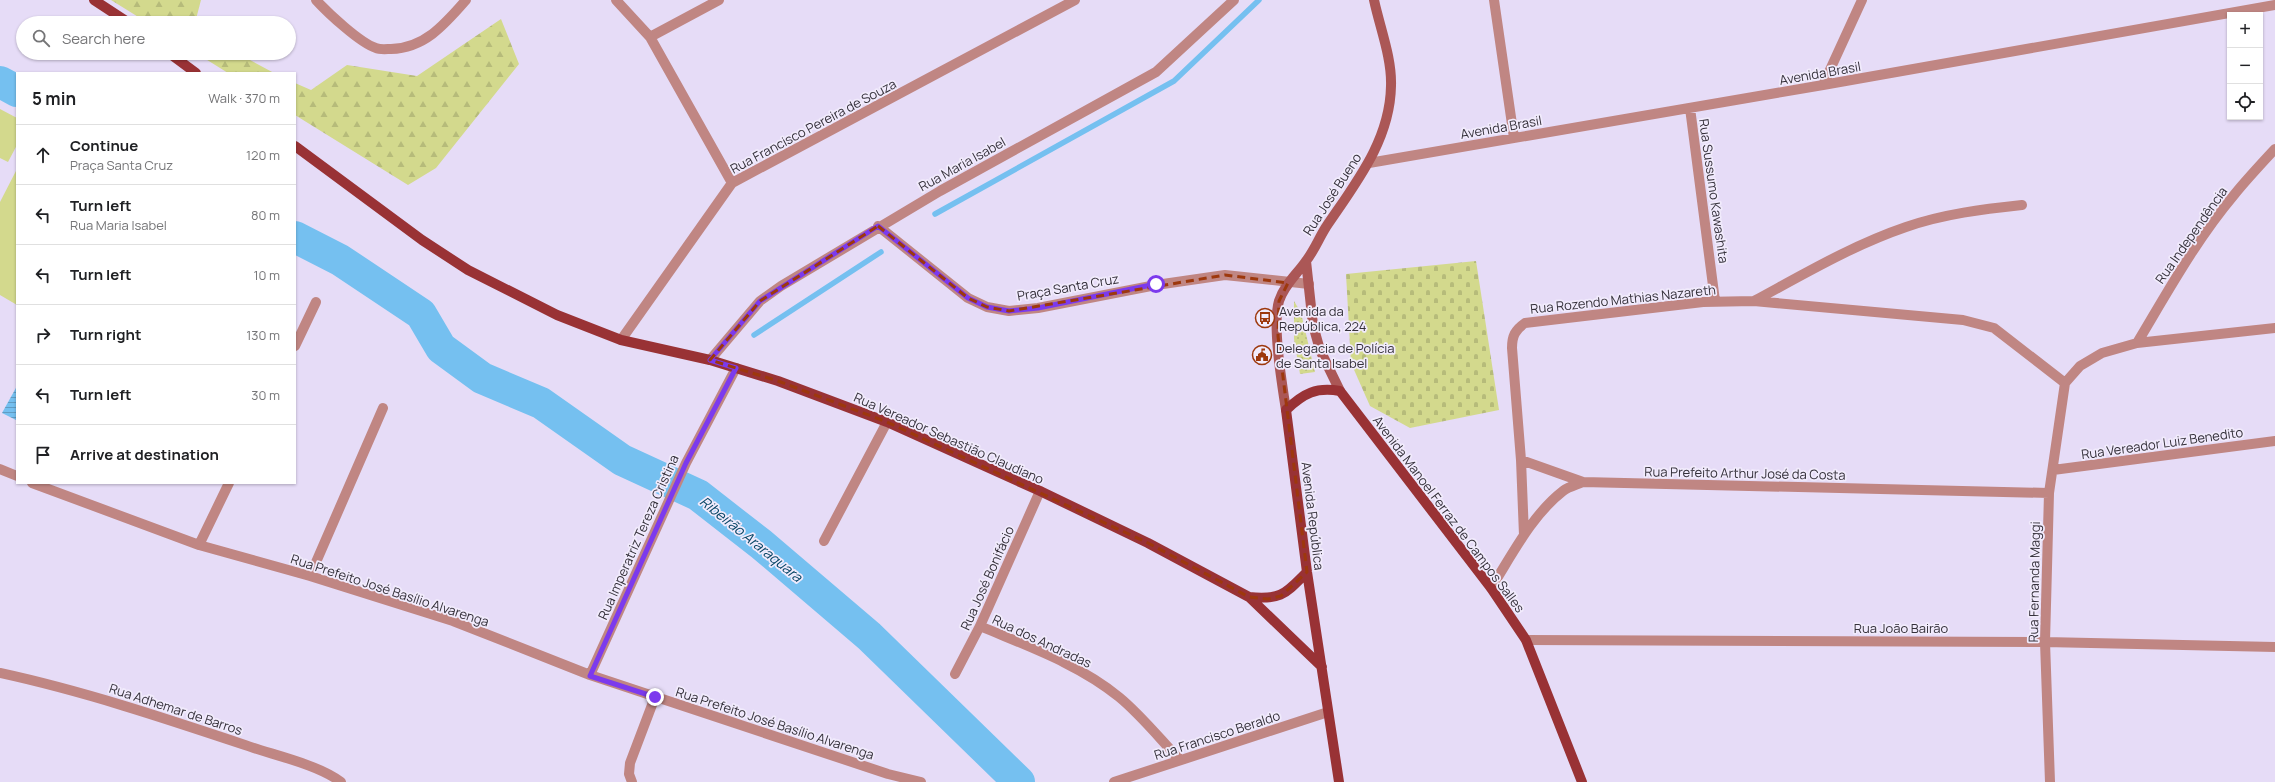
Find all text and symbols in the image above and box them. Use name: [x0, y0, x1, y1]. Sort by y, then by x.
map controls: [2227, 12, 2263, 120]
button: +: [2227, 12, 2263, 48]
search box: [16, 16, 296, 60]
icon: search: [30, 27, 52, 49]
text: Search here: [62, 28, 145, 49]
button: −: [2227, 48, 2263, 84]
street label: Avenida Brasil: [1778, 57, 1862, 89]
street label: Rua Francisco Pereira de Souza: [727, 74, 899, 178]
button: locate: [2227, 84, 2263, 120]
text: 5 min: [32, 87, 76, 110]
text: Walk · 370 m: [208, 89, 280, 107]
street label: Avenida Brasil: [1459, 111, 1543, 143]
street label: Rua Sussumo Kawashita: [1695, 118, 1733, 264]
street label: Rua Maria Isabel: [915, 133, 1009, 195]
text: Continue: [70, 135, 138, 156]
icon: ahead: [32, 144, 54, 166]
text: 120 m: [246, 146, 280, 164]
street label: Rua José Bueno: [1299, 149, 1366, 239]
text: Praça Santa Cruz: [70, 156, 173, 174]
street label: Rua Independência: [2151, 183, 2231, 287]
text: Turn left: [70, 195, 132, 216]
icon: left: [32, 204, 54, 226]
text: 80 m: [251, 206, 280, 224]
text: Rua Maria Isabel: [70, 216, 167, 234]
icon: left: [32, 264, 54, 286]
text: Turn left: [70, 264, 132, 285]
text: 10 m: [253, 266, 280, 284]
street label: Praça Santa Cruz: [1016, 269, 1120, 305]
route start: [1147, 275, 1165, 293]
street label: Rua Rozendo Mathias Nazareth: [1529, 280, 1717, 318]
place label: Avenida da República, 224: [1279, 302, 1367, 335]
bus stop icon: Avenida da República, 224: [1254, 307, 1276, 329]
icon: right: [32, 324, 54, 346]
text: Turn right: [70, 324, 141, 345]
text: 130 m: [246, 326, 280, 344]
place label: Delegacia de Polícia de Santa Isabel: [1276, 339, 1394, 372]
public building icon: Delegacia de Polícia de Santa Isabel: [1251, 344, 1273, 366]
icon: left: [32, 384, 54, 406]
text: Turn left: [70, 384, 132, 405]
text: 30 m: [251, 386, 280, 404]
street label: Rua Vereador Sebastião Claudiano: [851, 388, 1047, 488]
street label: Avenida Manoel Ferraz de Campos Salles: [1369, 412, 1529, 616]
street label: Rua Vereador Luiz Benedito: [2080, 423, 2244, 463]
icon: arrive: [32, 444, 54, 466]
text: Arrive at destination: [70, 444, 219, 465]
street label: Rua Imperatriz Tereza Cristina: [593, 452, 683, 622]
street label: Avenida República: [1297, 461, 1329, 571]
street label: Rua Prefeito Arthur José da Costa: [1644, 462, 1846, 484]
water label: Ribeirão Araraquara: [696, 491, 807, 587]
street label: Rua Fernanda Maggi: [2024, 521, 2044, 643]
street label: Rua José Bonifácio: [956, 523, 1018, 633]
street label: Rua Prefeito José Basílio Alvarenga: [289, 549, 491, 631]
street label: Rua dos Andradas: [989, 610, 1095, 672]
street label: Rua João Bairão: [1854, 619, 1949, 637]
street label: Rua Adhemar de Barros: [107, 679, 245, 739]
street label: Rua Prefeito José Basílio Alvarenga: [674, 682, 876, 764]
route end: [646, 688, 664, 706]
street label: Rua Francisco Beraldo: [1152, 706, 1283, 764]

